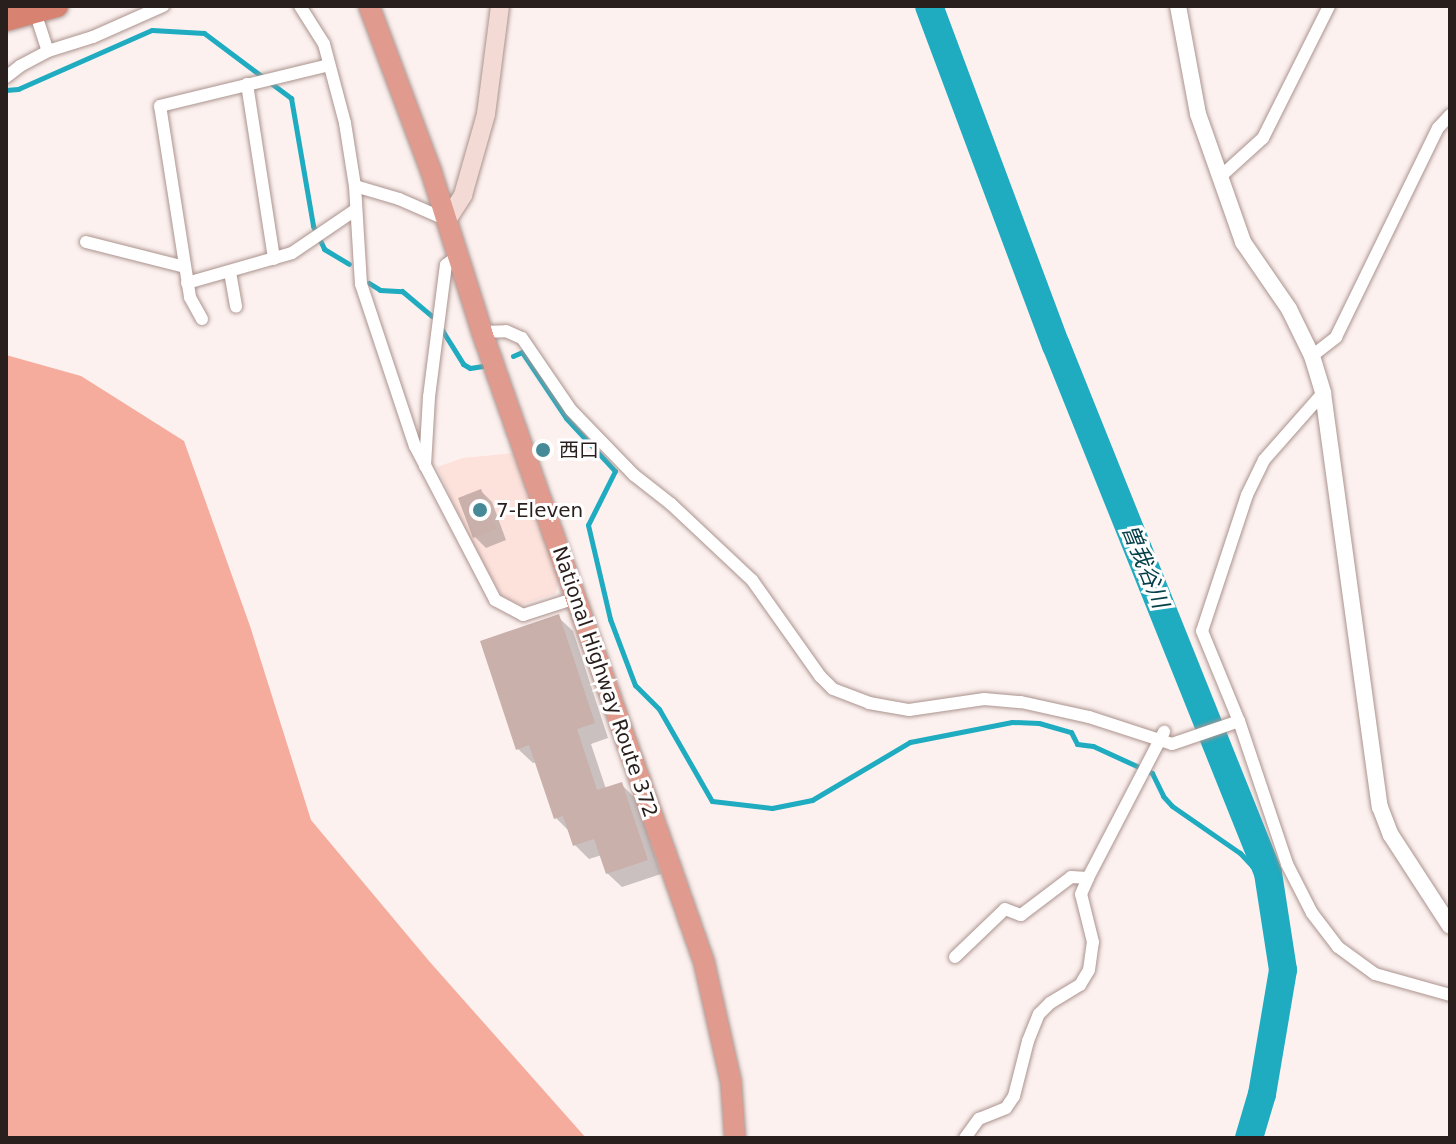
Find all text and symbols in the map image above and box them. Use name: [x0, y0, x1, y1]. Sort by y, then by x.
place label: 西口: [559, 438, 599, 462]
marker: 西口: [534, 441, 552, 459]
place label: 7-Eleven: [496, 498, 583, 522]
marker: 7-Eleven: [471, 501, 489, 519]
water label: 曽我谷川: [1116, 520, 1174, 612]
street label: National Highway Route 372: [547, 543, 663, 821]

